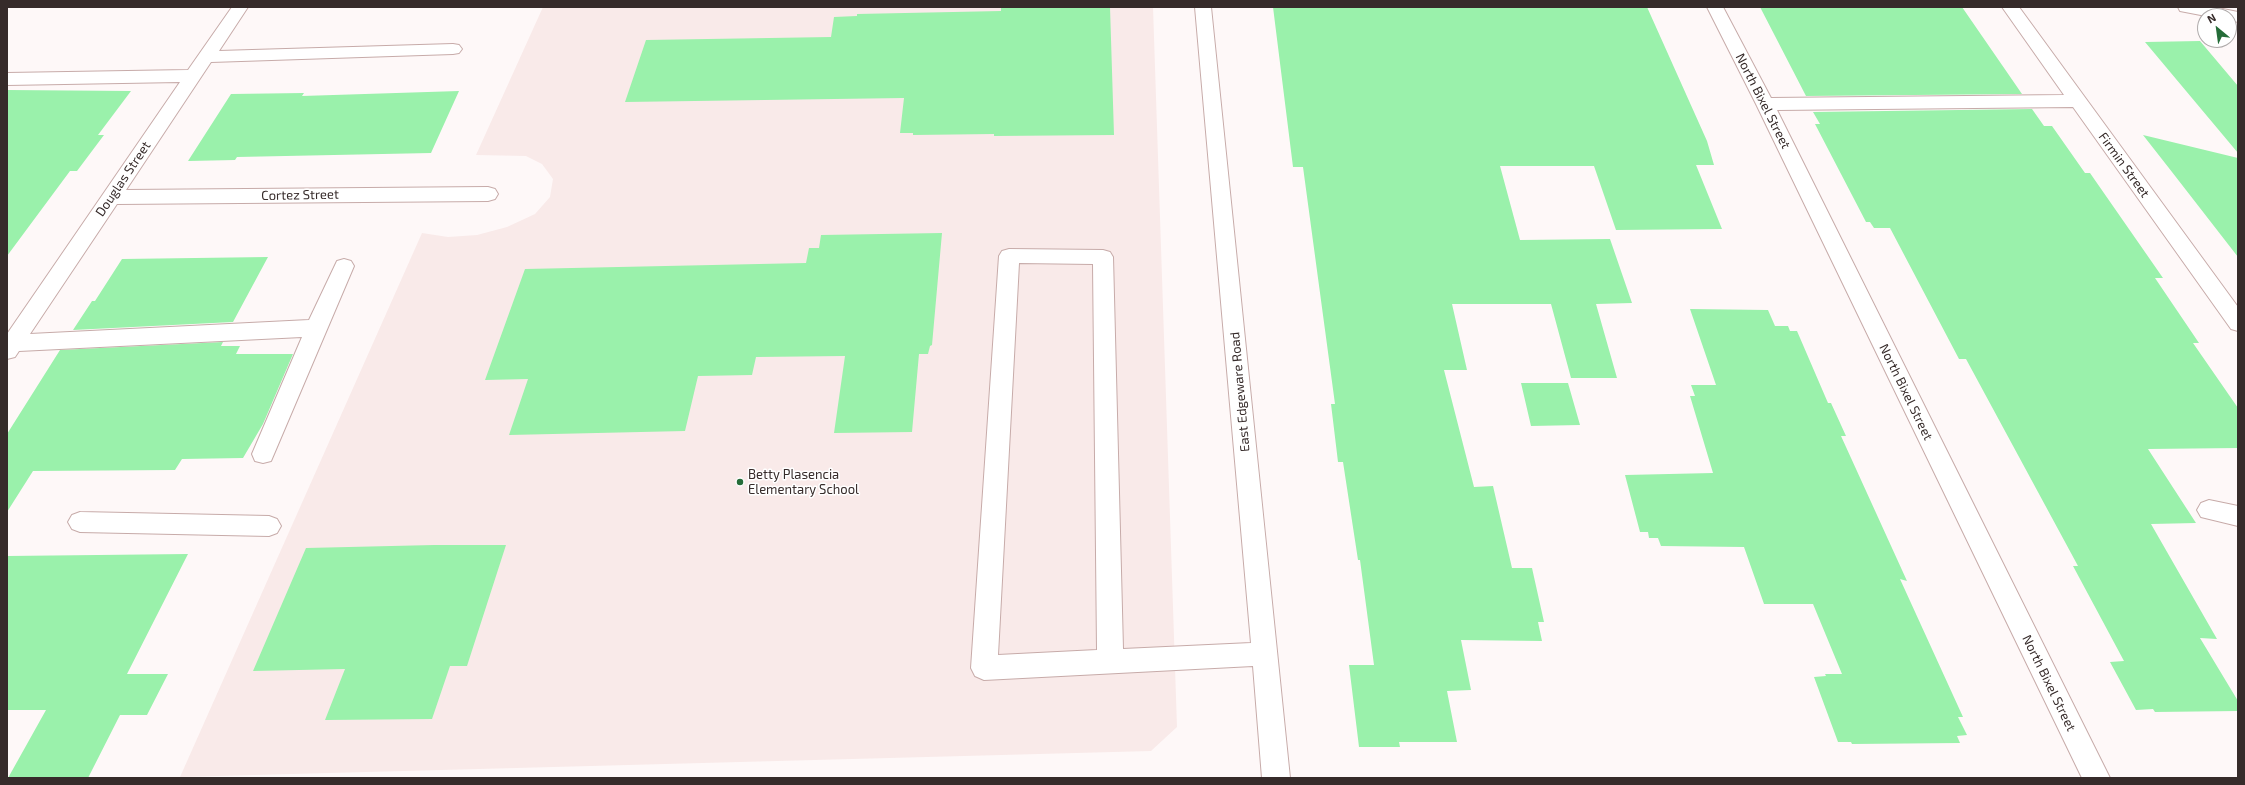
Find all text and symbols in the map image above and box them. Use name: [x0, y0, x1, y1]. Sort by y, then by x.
north arrow: [2197, 8, 2237, 48]
text: N: [2205, 10, 2218, 26]
street label: North Bixel Street: [1732, 51, 1794, 151]
street label: Firmin Street: [2095, 129, 2153, 201]
street label: Douglas Street: [92, 138, 154, 220]
street label: Cortez Street: [261, 187, 339, 203]
street label: East Edgeware Road: [1227, 331, 1253, 453]
street label: North Bixel Street: [1876, 341, 1936, 443]
place label: Betty Plasencia Elementary School: [748, 467, 859, 498]
marker: Betty Plasencia Elementary School: [735, 477, 745, 487]
street label: North Bixel Street: [2019, 632, 2079, 734]

